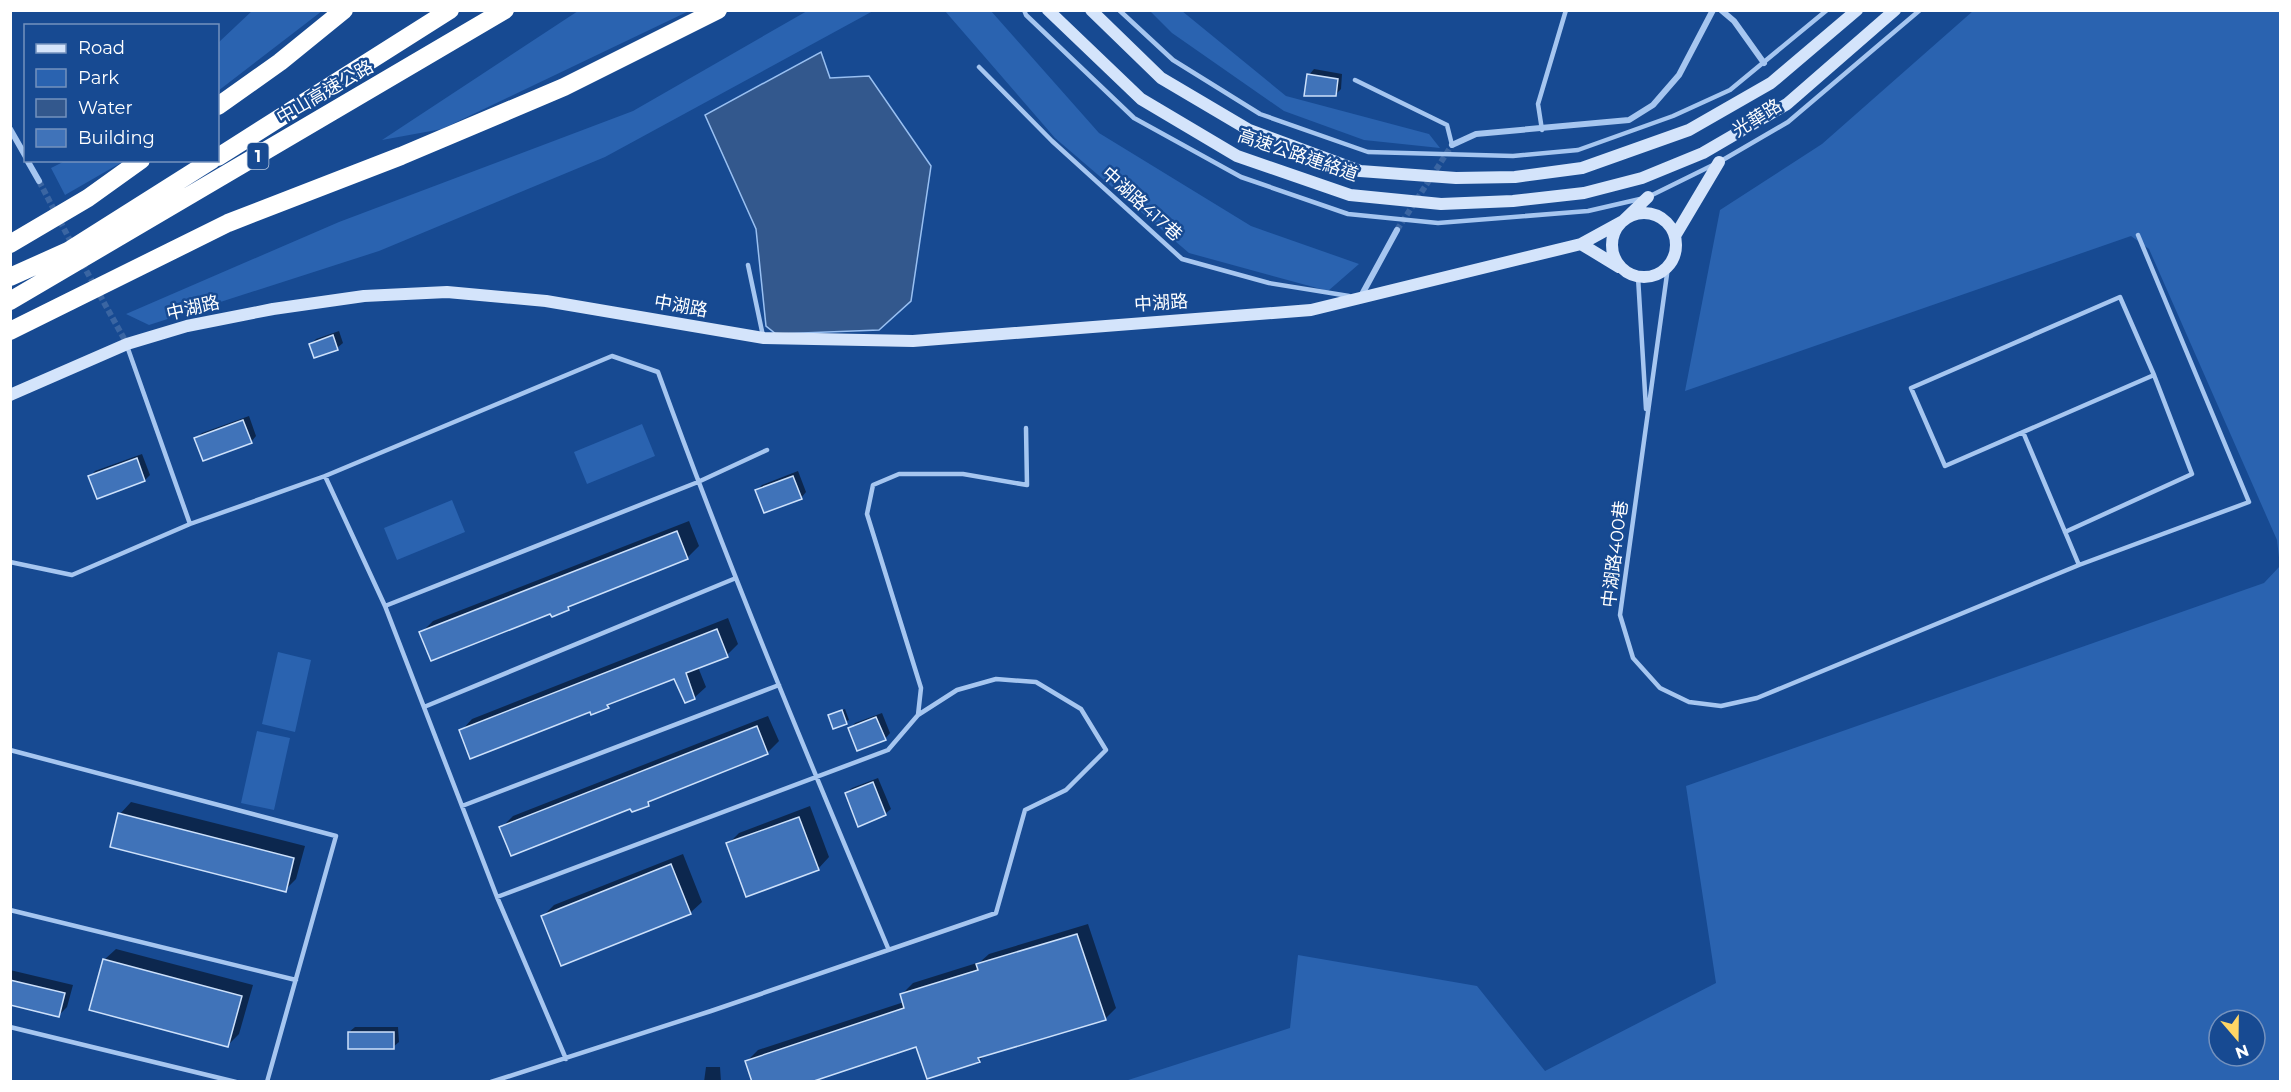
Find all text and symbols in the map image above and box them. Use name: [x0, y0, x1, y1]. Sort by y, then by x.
legend: [24, 24, 219, 162]
text: Road: [78, 37, 125, 59]
street label: 中山高速公路: [273, 55, 377, 129]
text: Park: [78, 67, 119, 89]
street label: 光華路: [1728, 94, 1786, 142]
text: Water: [78, 97, 133, 119]
street label: 高速公路連絡道: [1235, 124, 1361, 186]
text: Building: [78, 127, 155, 149]
road number: 1: [248, 143, 268, 169]
street label: 中湖路417巷: [1097, 162, 1187, 246]
street label: 中湖路: [653, 290, 709, 322]
street label: 中湖路: [1133, 290, 1189, 316]
street label: 中湖路: [164, 291, 222, 325]
street label: 中湖路400巷: [1598, 499, 1632, 609]
north arrow: [2207, 1008, 2267, 1068]
text: N: [2233, 1040, 2251, 1063]

